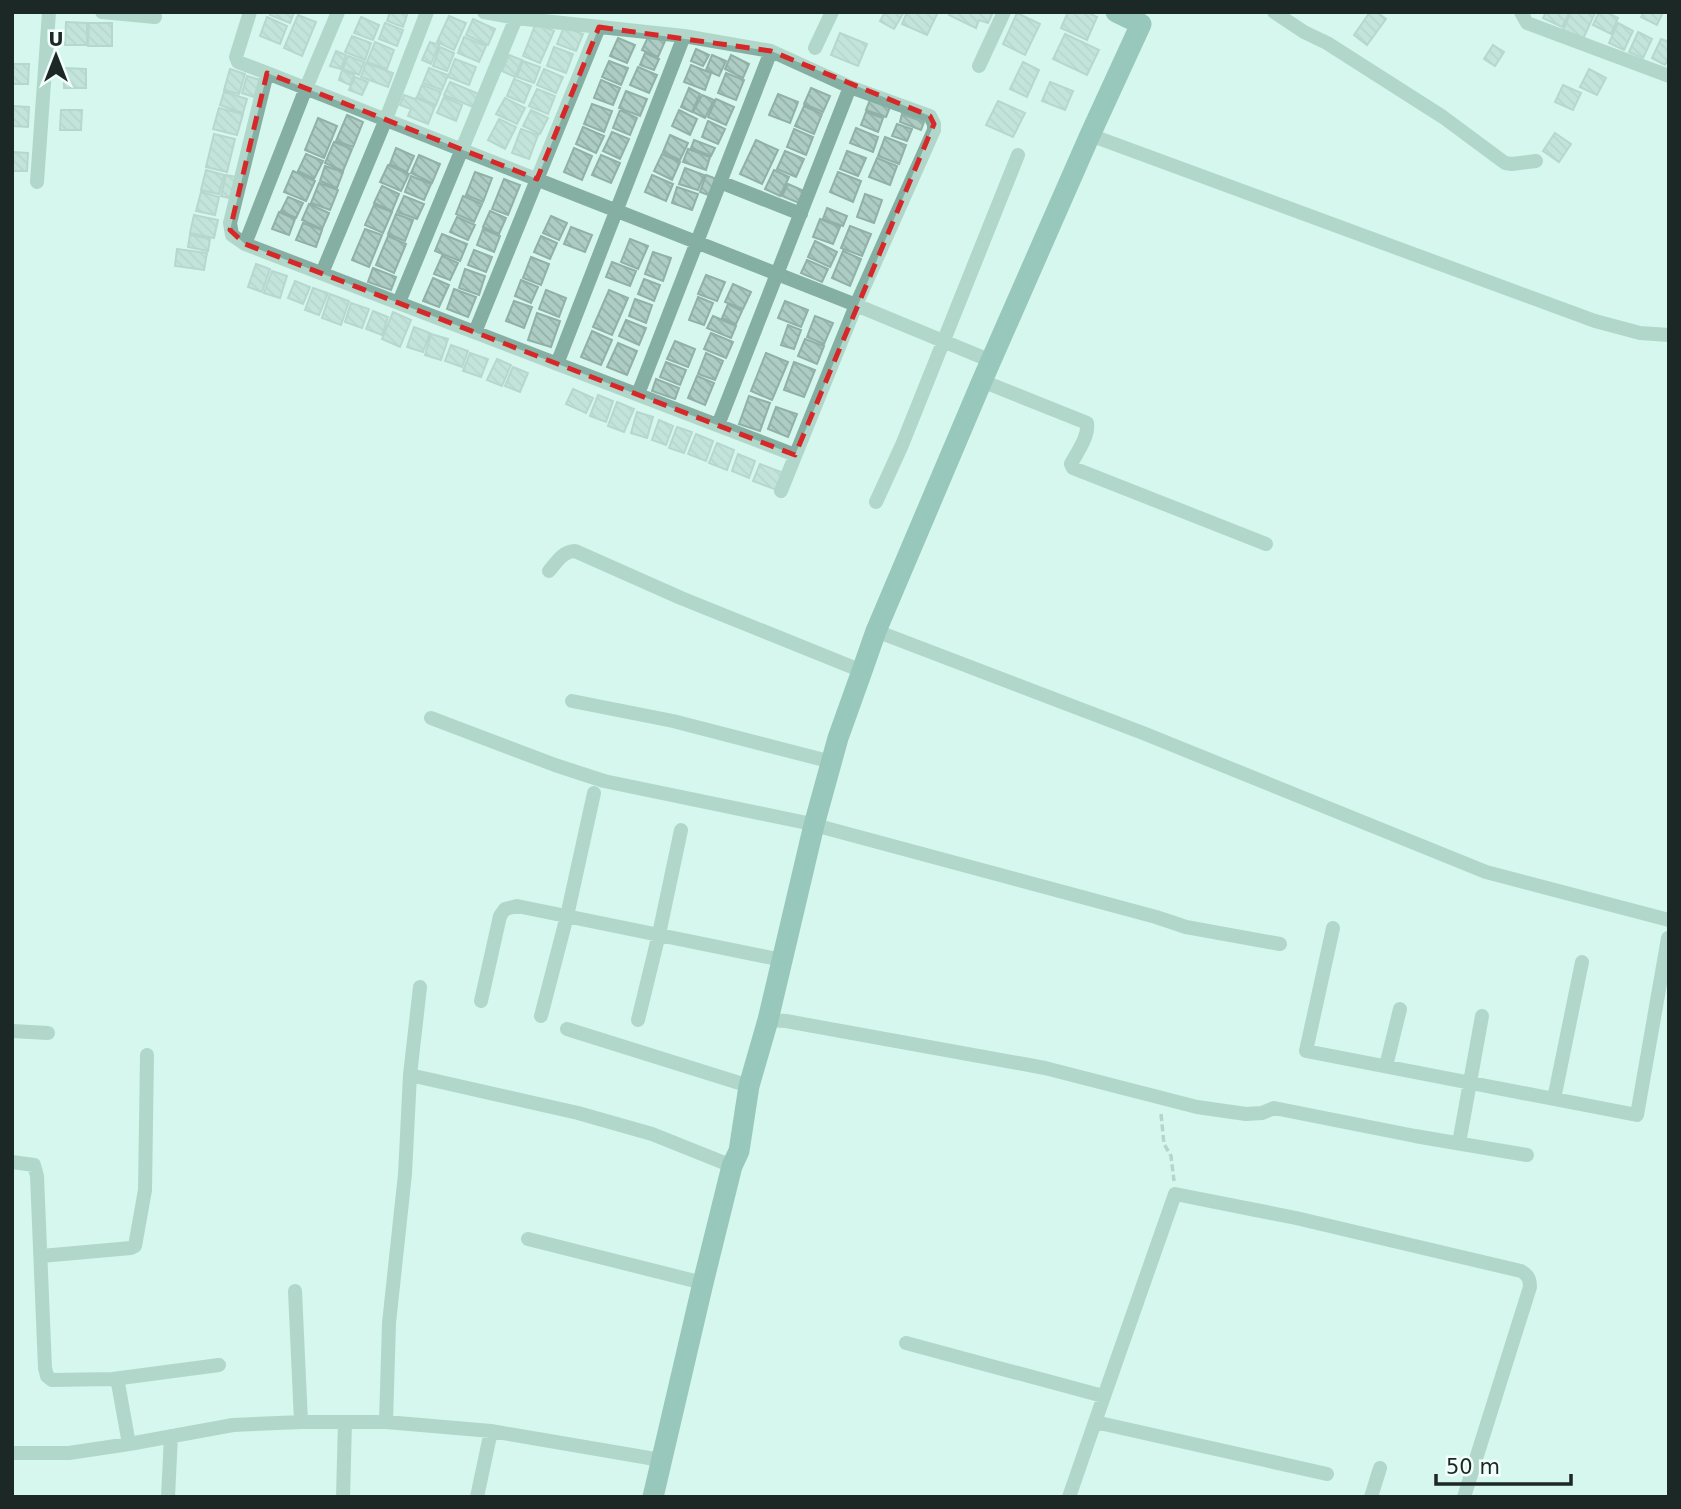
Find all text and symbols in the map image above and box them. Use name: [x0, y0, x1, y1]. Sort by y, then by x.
north arrow: [21, 21, 91, 91]
text: U: [48, 28, 64, 50]
scale bar: [1436, 1442, 1571, 1486]
text: 50 m: [1446, 1455, 1500, 1479]

